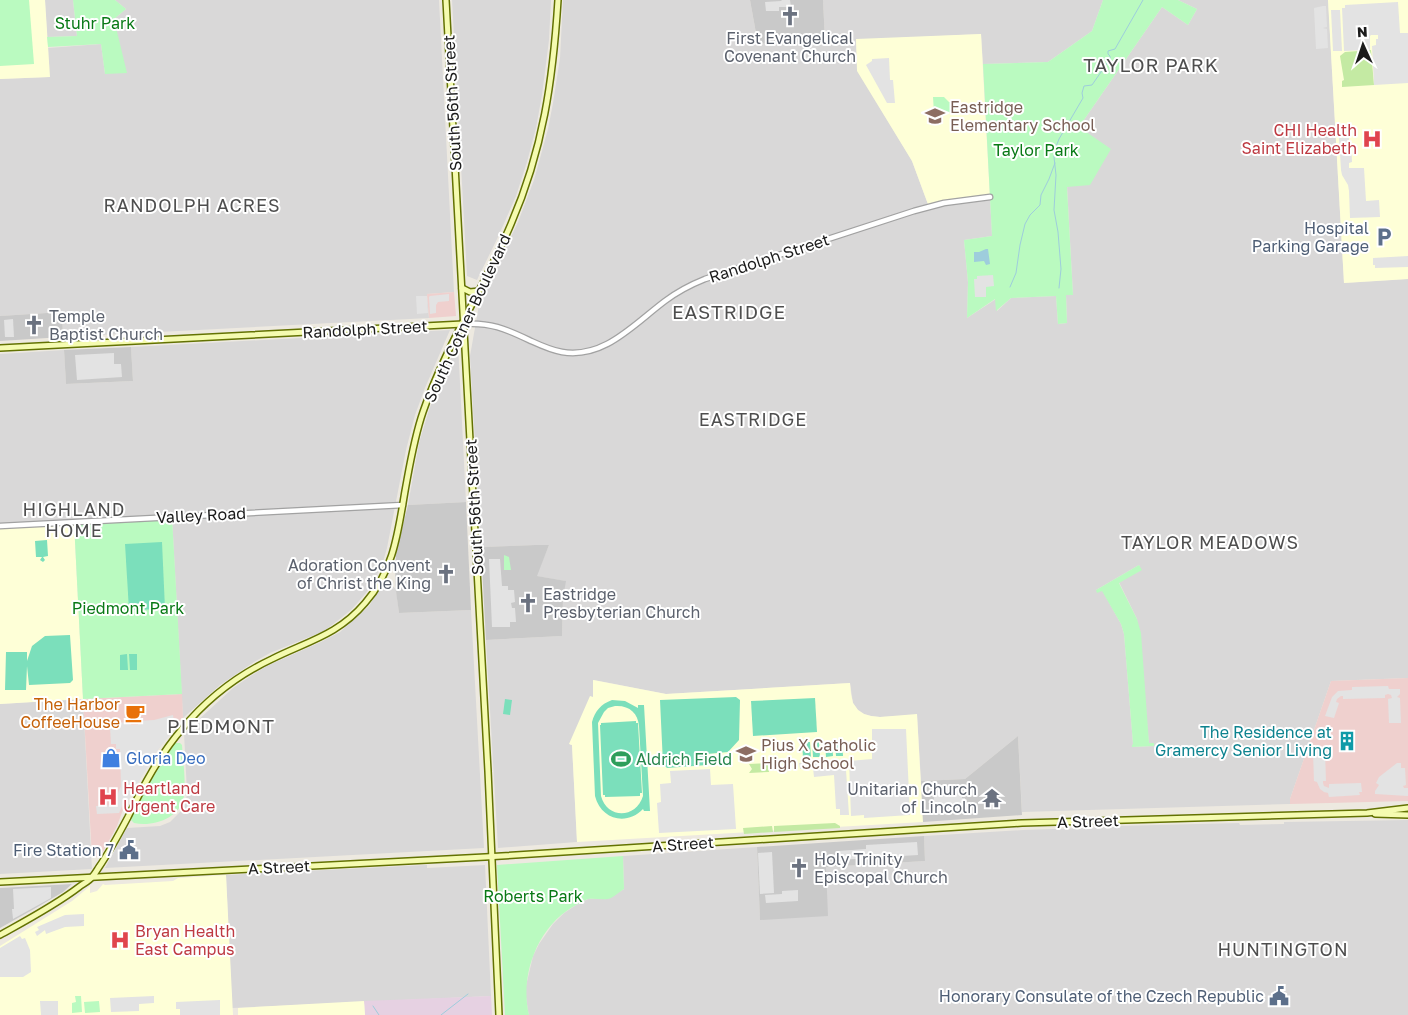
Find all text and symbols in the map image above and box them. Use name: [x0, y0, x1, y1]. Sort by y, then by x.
church icon: First Evangelical Covenant Church: [779, 5, 801, 27]
park label: Stuhr Park: [55, 13, 135, 33]
north arrow: [1338, 20, 1388, 70]
text: N: [1357, 23, 1368, 40]
place label: First Evangelical Covenant Church: [724, 28, 856, 66]
street label: South 56th Street: [438, 34, 466, 172]
district label: TAYLOR PARK: [1083, 53, 1219, 76]
place label: Eastridge Elementary School: [950, 97, 1095, 135]
school or university icon: Eastridge Elementary School: [924, 105, 946, 127]
place label: CHI Health Saint Elizabeth: [1242, 120, 1357, 158]
hospital icon: CHI Health Saint Elizabeth: [1361, 128, 1383, 150]
park label: Taylor Park: [993, 140, 1079, 160]
district label: RANDOLPH ACRES: [104, 194, 280, 216]
place label: Hospital Parking Garage: [1252, 218, 1369, 256]
parking icon: Hospital Parking Garage: [1373, 226, 1395, 248]
street label: Randolph Street: [706, 229, 832, 287]
street label: South Cotner Boulevard: [419, 231, 515, 405]
district label: EASTRIDGE: [672, 300, 786, 323]
place label: Temple Baptist Church: [49, 306, 163, 344]
church icon: Temple Baptist Church: [23, 314, 45, 336]
street label: Randolph Street: [302, 316, 428, 342]
district label: EASTRIDGE: [699, 408, 807, 430]
street label: South 56th Street: [460, 438, 488, 576]
district label: HIGHLAND HOME: [23, 498, 125, 541]
street label: Valley Road: [156, 503, 246, 527]
district label: TAYLOR MEADOWS: [1121, 531, 1299, 553]
place label: Adoration Convent of Christ the King: [288, 555, 431, 593]
church icon: Adoration Convent of Christ the King: [435, 563, 457, 585]
place label: Eastridge Presbyterian Church: [543, 584, 700, 622]
church icon: Eastridge Presbyterian Church: [517, 592, 539, 614]
park label: Piedmont Park: [72, 598, 184, 618]
place label: The Harbor CoffeeHouse: [20, 694, 120, 732]
cafe icon: The Harbor CoffeeHouse: [124, 702, 146, 724]
district label: PIEDMONT: [167, 714, 275, 737]
place label: The Residence at Gramercy Senior Living: [1155, 722, 1332, 760]
building icon: The Residence at Gramercy Senior Living: [1336, 730, 1358, 752]
place label: Pius X Catholic High School: [761, 735, 876, 773]
school or university icon: Pius X Catholic High School: [735, 743, 757, 765]
shop icon: Gloria Deo: [100, 747, 122, 769]
place label: Gloria Deo: [126, 748, 206, 768]
sports icon: Aldrich Field: [610, 748, 632, 770]
place label: Aldrich Field: [636, 749, 732, 769]
place label: Heartland Urgent Care: [123, 778, 215, 816]
place label: Unitarian Church of Lincoln: [847, 779, 977, 817]
hospital icon: Heartland Urgent Care: [97, 786, 119, 808]
temple icon: Unitarian Church of Lincoln: [981, 787, 1003, 809]
street label: A Street: [1057, 810, 1119, 832]
street label: A Street: [651, 832, 715, 856]
public building icon: Fire Station 7: [118, 839, 140, 861]
place label: Fire Station 7: [13, 840, 114, 860]
place label: Holy Trinity Episcopal Church: [814, 849, 948, 887]
street label: A Street: [247, 855, 311, 879]
church icon: Holy Trinity Episcopal Church: [788, 857, 810, 879]
park label: Roberts Park: [483, 886, 583, 906]
place label: Bryan Health East Campus: [135, 921, 235, 959]
hospital icon: Bryan Health East Campus: [109, 929, 131, 951]
district label: HUNTINGTON: [1217, 938, 1349, 960]
public building icon: Honorary Consulate of the Czech Republic: [1268, 985, 1290, 1007]
place label: Honorary Consulate of the Czech Republic: [939, 986, 1264, 1006]

